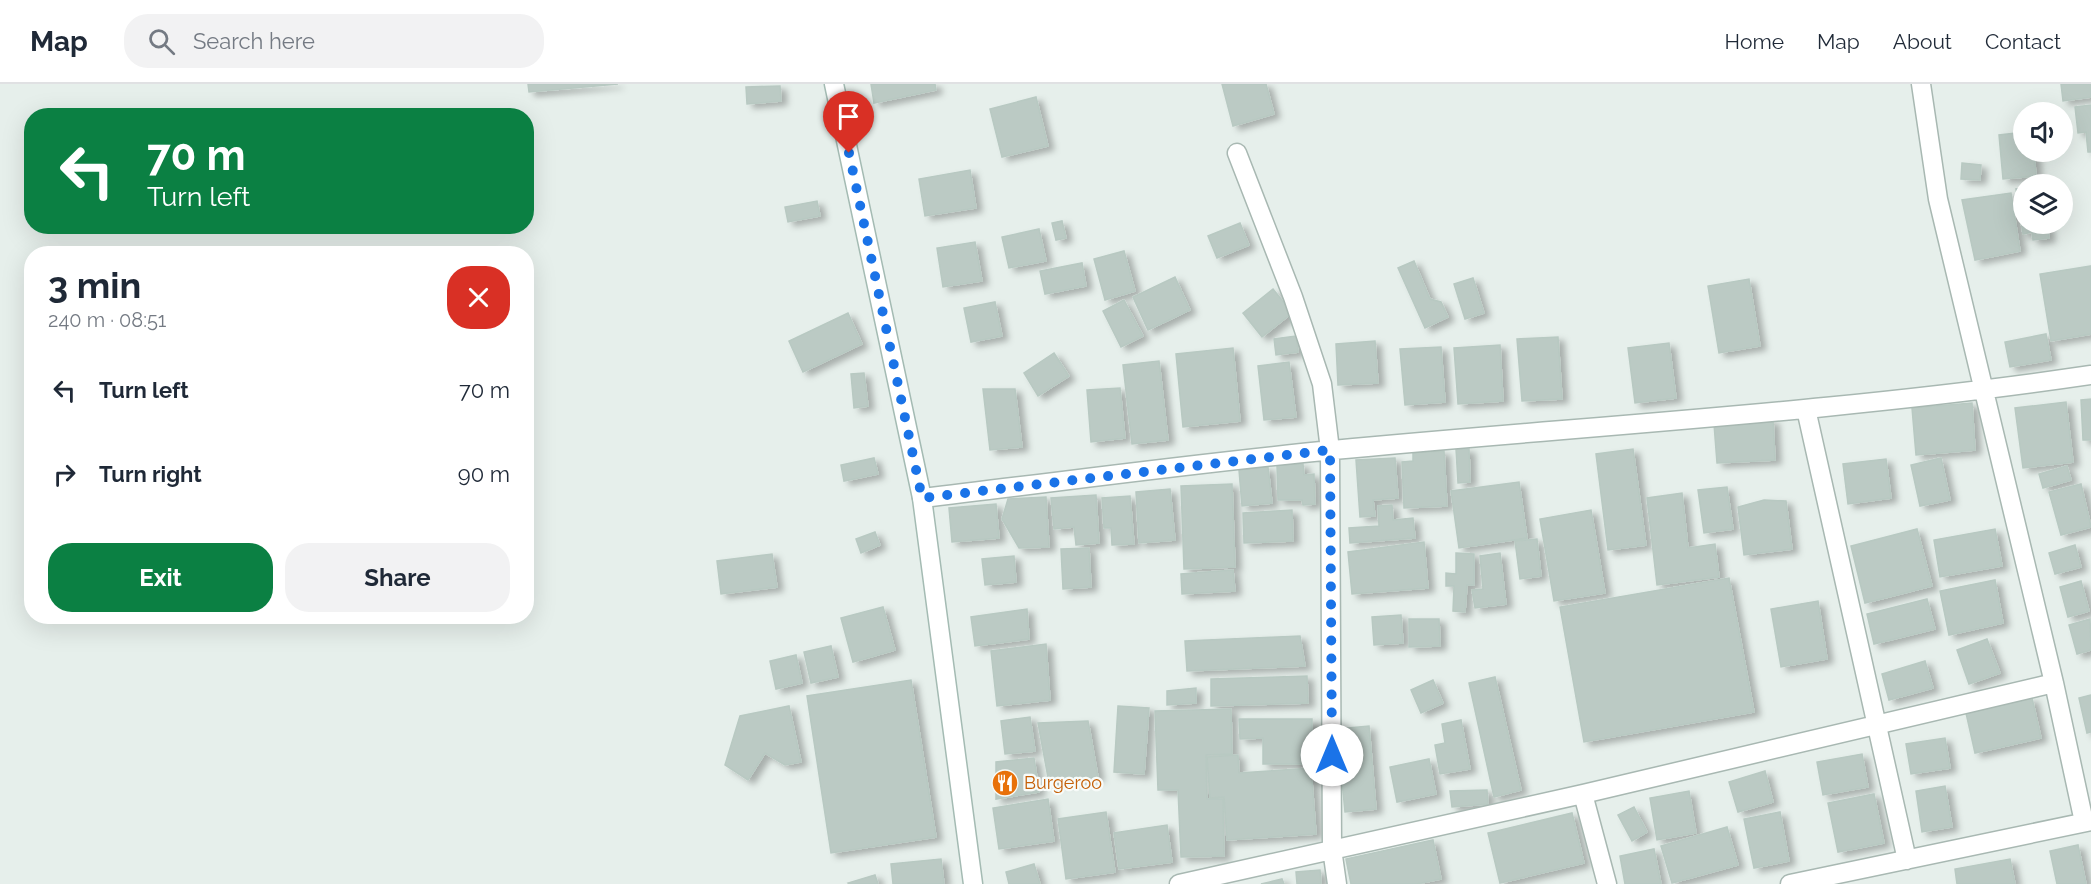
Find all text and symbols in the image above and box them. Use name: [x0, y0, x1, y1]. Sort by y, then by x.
search box: [124, 14, 544, 68]
text: Map: [30, 25, 88, 58]
icon: search: [145, 25, 178, 58]
text: Search here: [193, 28, 315, 54]
text: Home: [1725, 29, 1784, 54]
text: Map: [1817, 29, 1860, 54]
text: About: [1893, 29, 1952, 54]
text: Contact: [1985, 29, 2061, 54]
pin: [823, 91, 874, 153]
icon: arrive: [832, 100, 865, 133]
map controls: [2013, 102, 2073, 234]
button: sound: [2013, 102, 2073, 162]
text: 70 m: [147, 131, 246, 180]
icon: left: [48, 132, 126, 210]
button: layers: [2013, 174, 2073, 234]
text: Turn left: [147, 181, 250, 212]
text: 3 min: [48, 264, 141, 306]
button: close: [447, 266, 510, 329]
text: 240 m · 08:51: [48, 308, 166, 332]
icon: left: [48, 374, 81, 407]
text: Turn left: [99, 377, 189, 403]
text: 70 m: [459, 377, 510, 403]
icon: right: [48, 458, 81, 491]
text: Turn right: [99, 461, 202, 487]
text: 90 m: [458, 461, 510, 487]
button: Exit: [48, 543, 273, 612]
button: Share: [285, 543, 510, 612]
position arrow: [1300, 723, 1364, 787]
restaurant icon: Burgeroo: [990, 768, 1020, 798]
place label: Burgeroo: [1024, 772, 1102, 793]

